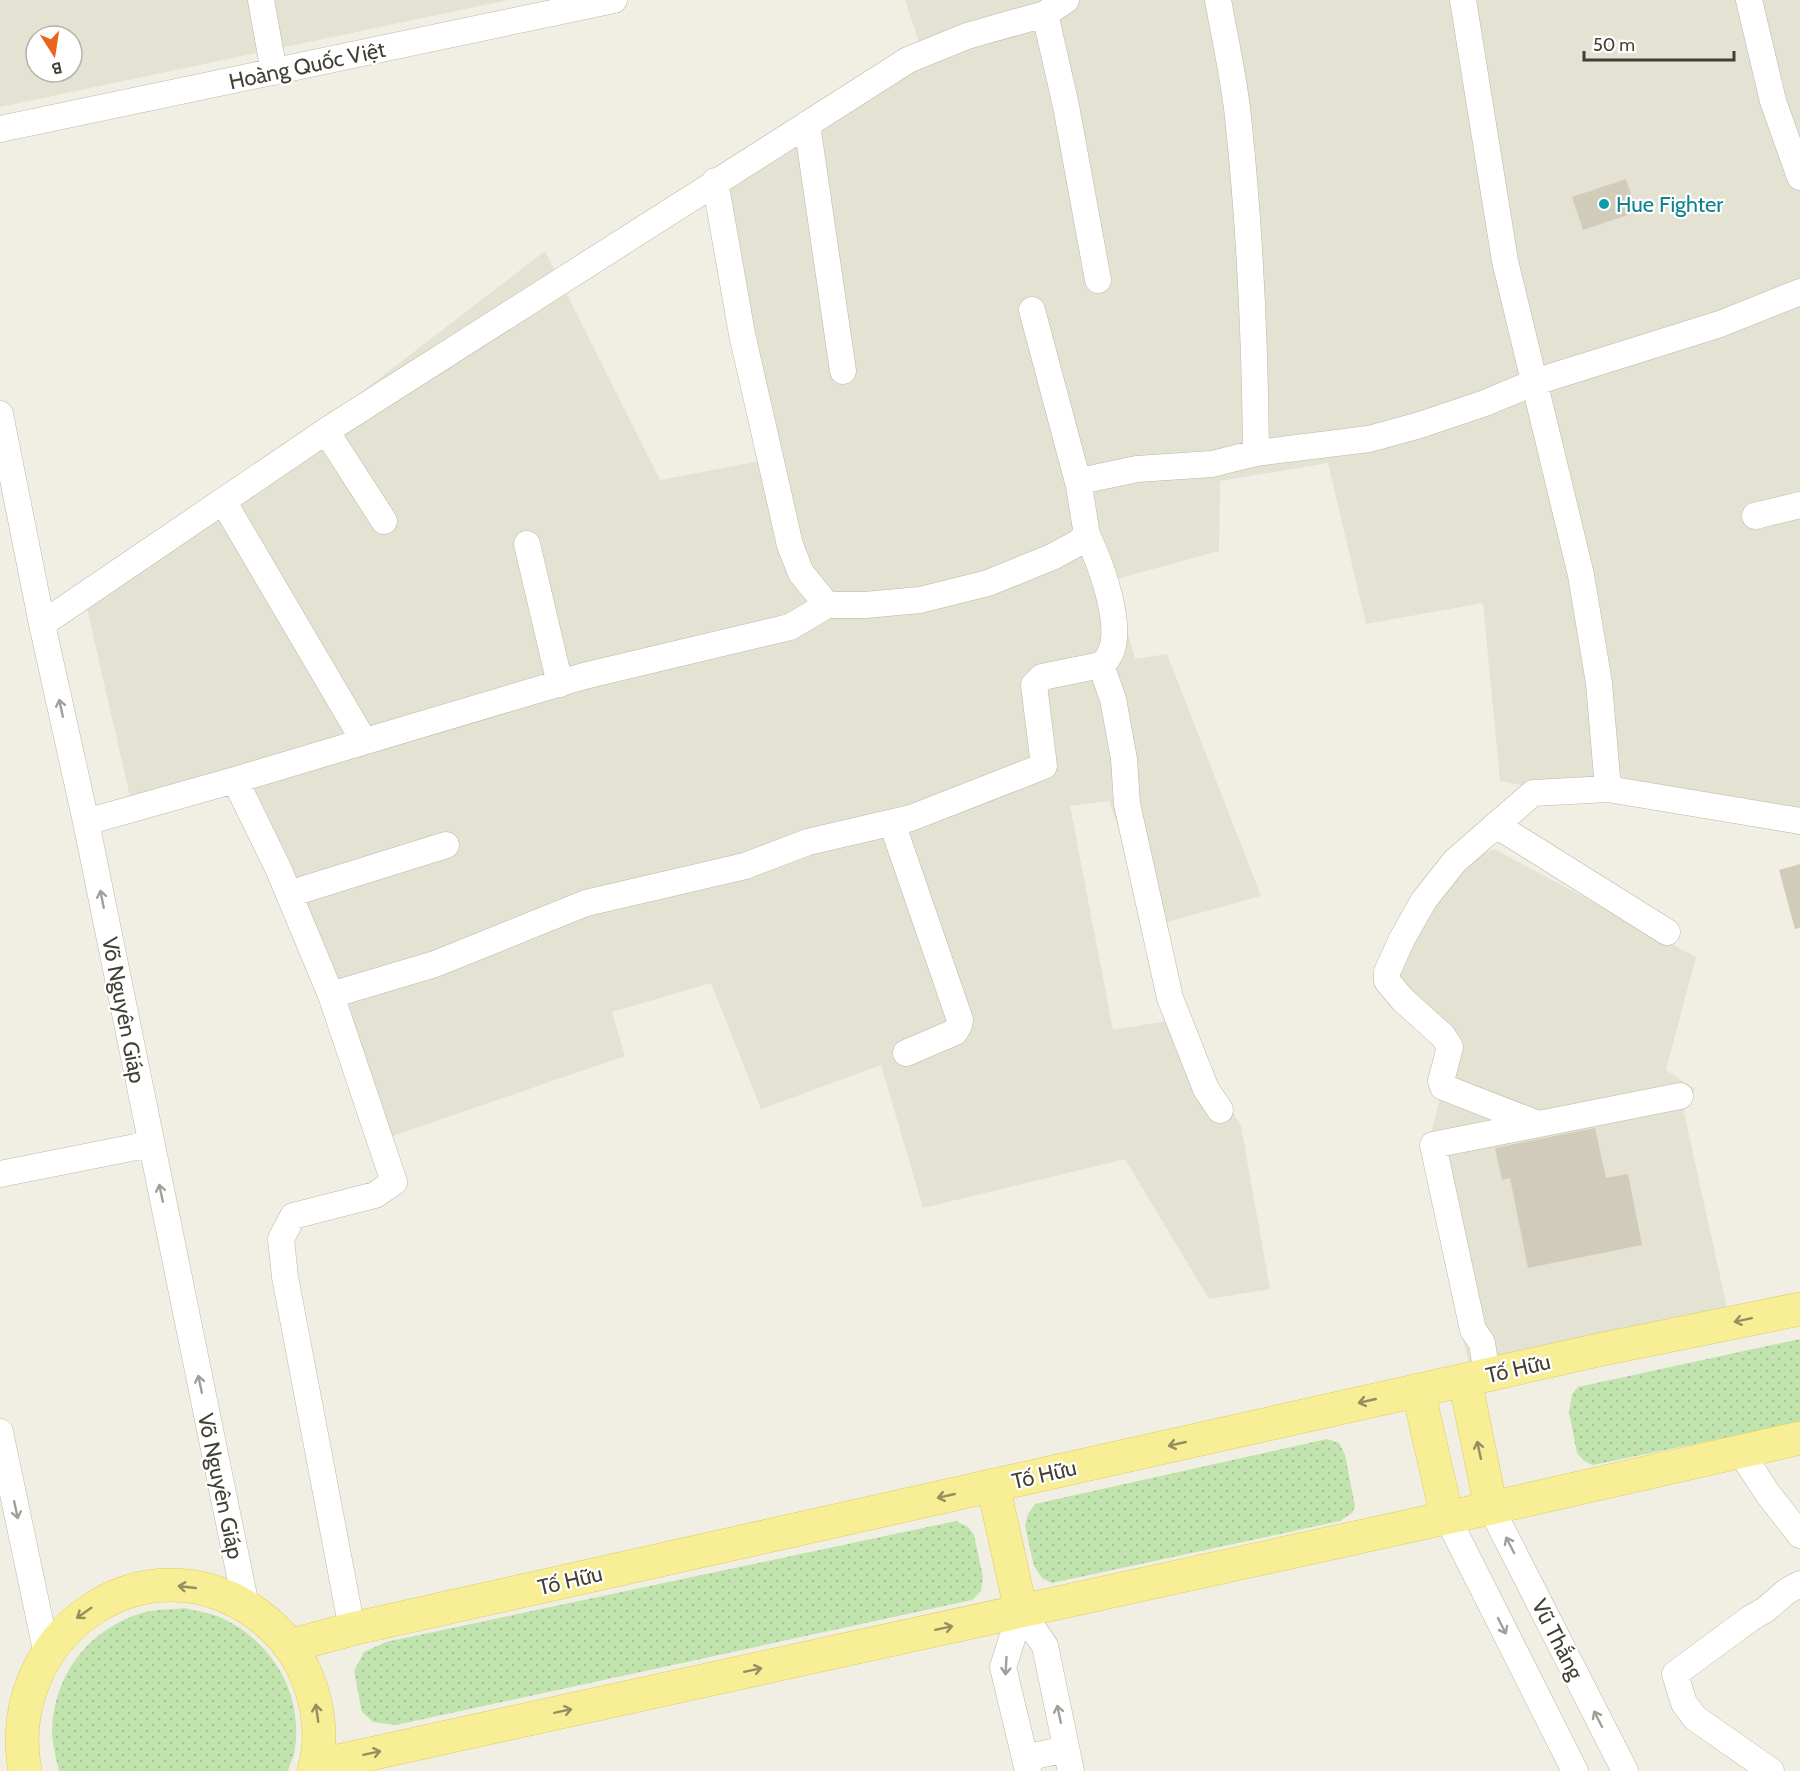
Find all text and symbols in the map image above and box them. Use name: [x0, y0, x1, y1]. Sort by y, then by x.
north arrow: [24, 24, 84, 84]
scale bar: [1584, 24, 1734, 62]
text: 50 m: [1593, 34, 1635, 56]
street label: Hoàng Quốc Việt: [226, 36, 388, 95]
text: B: [50, 58, 64, 79]
place label: Hue Fighter: [1616, 191, 1723, 218]
marker: Hue Fighter: [1597, 197, 1611, 211]
one-way arrow: [55, 699, 66, 719]
one-way arrow: [95, 890, 107, 909]
street label: Võ Nguyên Giáp: [96, 935, 151, 1085]
one-way arrow: [155, 1184, 166, 1203]
one-way arrow: [1733, 1315, 1753, 1326]
street label: Tố Hữu: [1483, 1348, 1553, 1389]
one-way arrow: [194, 1375, 205, 1394]
one-way arrow: [1358, 1396, 1377, 1408]
street label: Võ Nguyên Giáp: [192, 1411, 249, 1561]
one-way arrow: [1168, 1439, 1187, 1451]
one-way arrow: [1473, 1441, 1484, 1461]
street label: Tố Hữu: [1009, 1454, 1079, 1495]
one-way arrow: [937, 1491, 956, 1502]
one-way arrow: [11, 1500, 23, 1519]
one-way arrow: [1503, 1536, 1515, 1554]
street label: Tố Hữu: [535, 1560, 605, 1601]
one-way arrow: [178, 1581, 197, 1592]
street label: Vũ Thắng: [1526, 1595, 1590, 1685]
one-way arrow: [77, 1607, 93, 1619]
one-way arrow: [1497, 1616, 1508, 1634]
one-way arrow: [934, 1621, 953, 1633]
one-way arrow: [1001, 1656, 1012, 1676]
one-way arrow: [744, 1663, 763, 1675]
one-way arrow: [311, 1704, 322, 1724]
one-way arrow: [1053, 1704, 1064, 1724]
one-way arrow: [553, 1705, 572, 1717]
one-way arrow: [1592, 1710, 1603, 1728]
one-way arrow: [362, 1747, 382, 1758]

